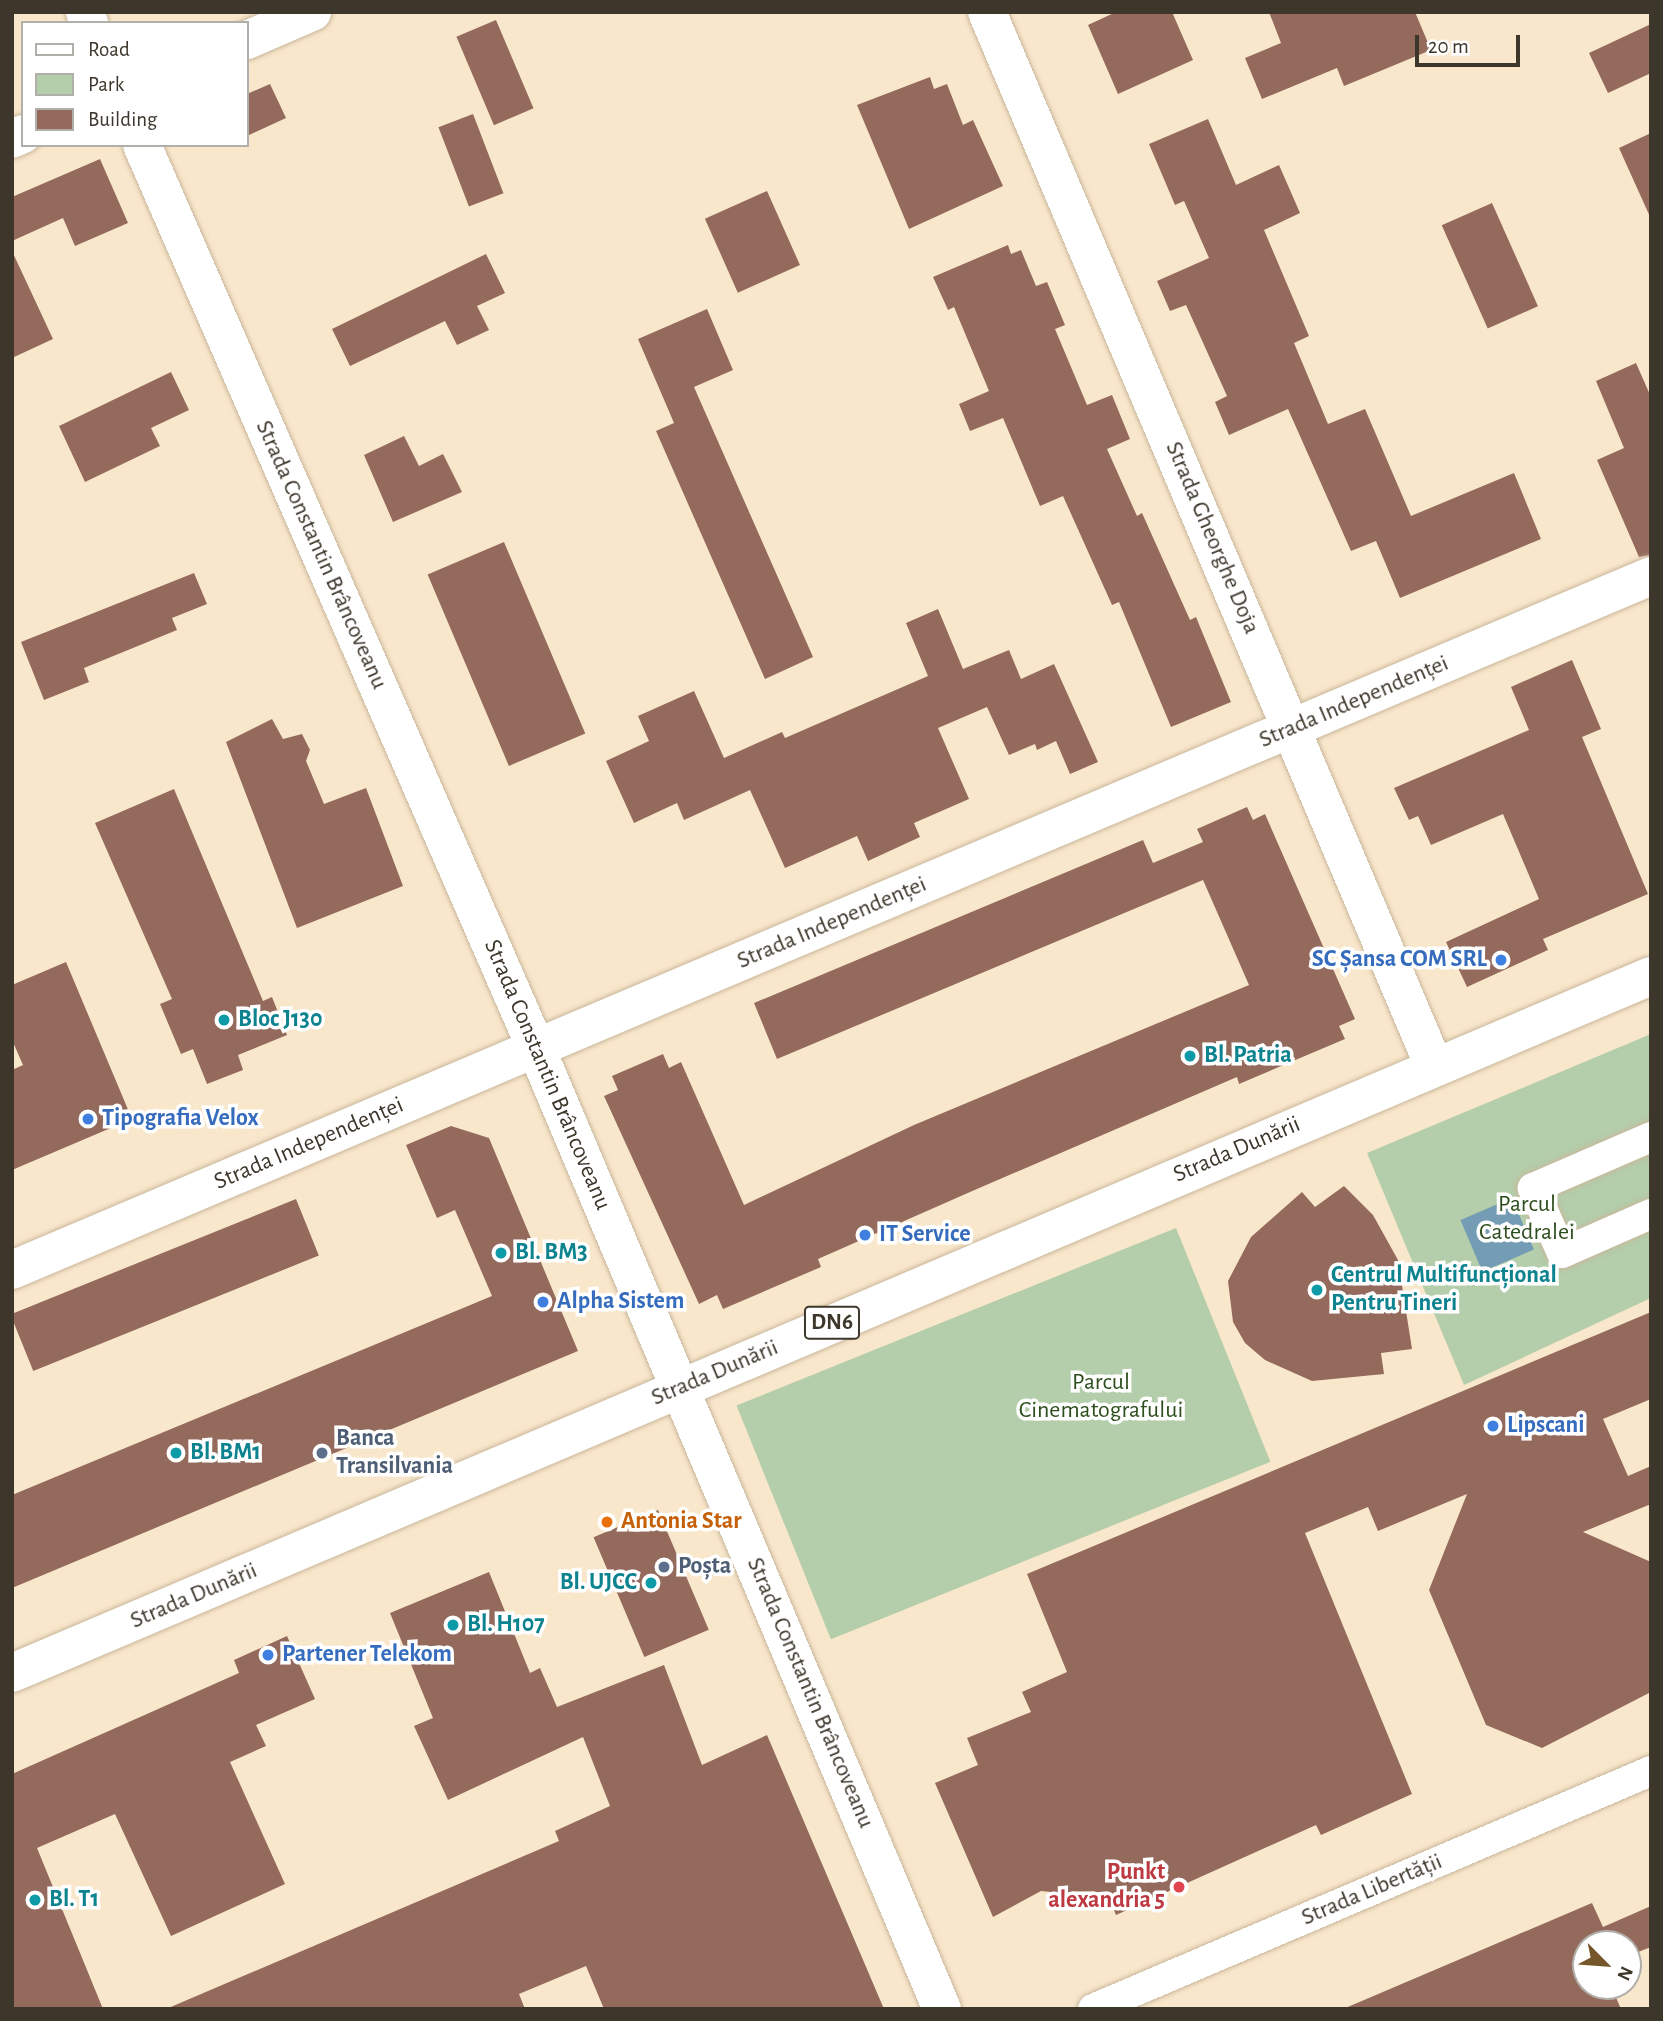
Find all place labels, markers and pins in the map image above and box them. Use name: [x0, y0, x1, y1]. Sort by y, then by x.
place label: SC Șansa COM SRL: [1312, 946, 1487, 974]
marker: SC Șansa COM SRL: [1493, 952, 1509, 968]
place label: Bloc J130: [238, 1006, 322, 1034]
marker: Bloc J130: [216, 1012, 232, 1028]
place label: Bl. Patria: [1204, 1042, 1292, 1070]
marker: Bl. Patria: [1182, 1048, 1198, 1064]
place label: Tipografia Velox: [102, 1105, 259, 1133]
marker: Tipografia Velox: [80, 1111, 96, 1127]
place label: IT Service: [879, 1221, 971, 1249]
marker: IT Service: [857, 1227, 873, 1243]
place label: Bl. BM3: [515, 1239, 588, 1267]
marker: Bl. BM3: [493, 1245, 509, 1261]
place label: Centrul Multifuncțional Pentru Tineri: [1331, 1262, 1557, 1318]
marker: Centrul Multifuncțional Pentru Tineri: [1309, 1282, 1325, 1298]
place label: Alpha Sistem: [557, 1288, 684, 1316]
marker: Alpha Sistem: [535, 1294, 551, 1310]
place label: Lipscani: [1507, 1412, 1585, 1440]
marker: Lipscani: [1485, 1418, 1501, 1434]
place label: Banca Transilvania: [336, 1425, 453, 1481]
place label: Bl. BM1: [190, 1439, 261, 1467]
marker: Bl. BM1: [168, 1445, 184, 1461]
marker: Banca Transilvania: [314, 1445, 330, 1461]
place label: Antonia Star: [621, 1508, 742, 1536]
marker: Antonia Star: [599, 1514, 615, 1530]
place label: Poșta: [678, 1553, 731, 1581]
marker: Poșta: [656, 1559, 672, 1575]
place label: Bl. UJCC: [560, 1569, 637, 1597]
marker: Bl. UJCC: [643, 1575, 659, 1591]
place label: Bl. H107: [467, 1611, 545, 1639]
marker: Bl. H107: [445, 1617, 461, 1633]
place label: Partener Telekom: [282, 1641, 452, 1669]
marker: Partener Telekom: [260, 1647, 276, 1663]
place label: Punkt alexandria 5: [1048, 1859, 1165, 1915]
marker: Punkt alexandria 5: [1171, 1879, 1187, 1895]
place label: Bl. T1: [49, 1886, 99, 1914]
marker: Bl. T1: [27, 1892, 43, 1908]

